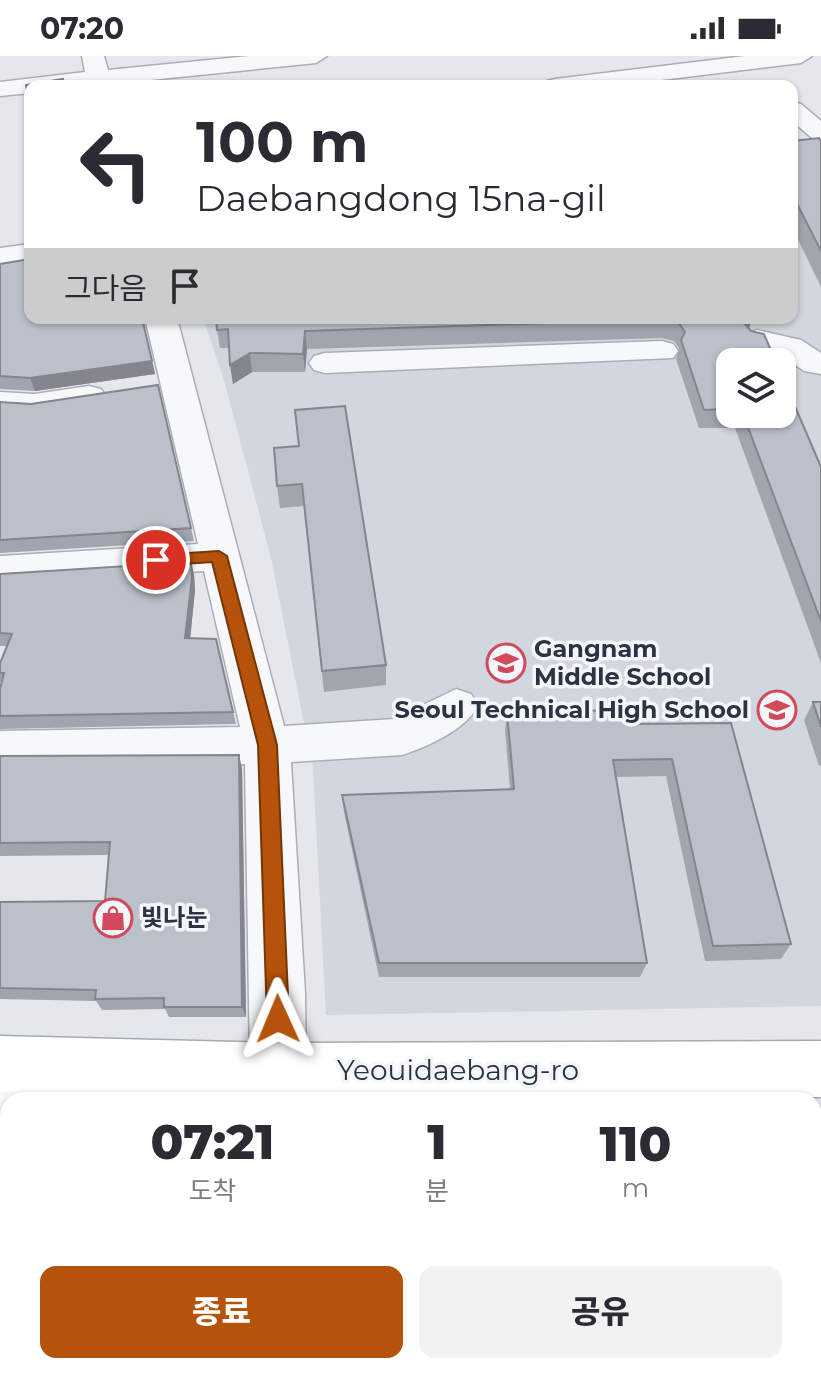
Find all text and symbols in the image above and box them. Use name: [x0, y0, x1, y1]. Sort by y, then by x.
text: 07:20: [40, 10, 124, 47]
text: 100 m: [196, 108, 369, 176]
icon: left: [64, 112, 168, 216]
text: Daebangdong 15na-gil: [196, 176, 606, 220]
icon: arrive: [163, 264, 207, 308]
text: 그다음: [64, 270, 147, 307]
map controls: [716, 348, 796, 428]
button: layers: [716, 348, 796, 428]
pin: [122, 526, 190, 594]
icon: arrive: [134, 538, 178, 582]
place label: Gangnam Middle School: [534, 634, 711, 691]
school or university icon: Gangnam Middle School: [485, 642, 527, 684]
school or university icon: Seoul Technical High School: [756, 689, 798, 731]
place label: Seoul Technical High School: [395, 695, 749, 724]
shop icon: 빛나눈: [92, 897, 134, 939]
place label: 빛나눈: [141, 903, 207, 932]
position arrow: [236, 977, 320, 1061]
street label: Yeouidaebang-ro: [337, 1053, 579, 1087]
text: 07:21: [151, 1113, 275, 1171]
text: 1: [427, 1113, 447, 1171]
text: 110: [600, 1115, 671, 1173]
text: m: [622, 1172, 649, 1204]
text: 도착: [189, 1175, 236, 1207]
text: 분: [425, 1175, 449, 1207]
button: 종료: [40, 1266, 403, 1358]
button: 공유: [419, 1266, 782, 1358]

